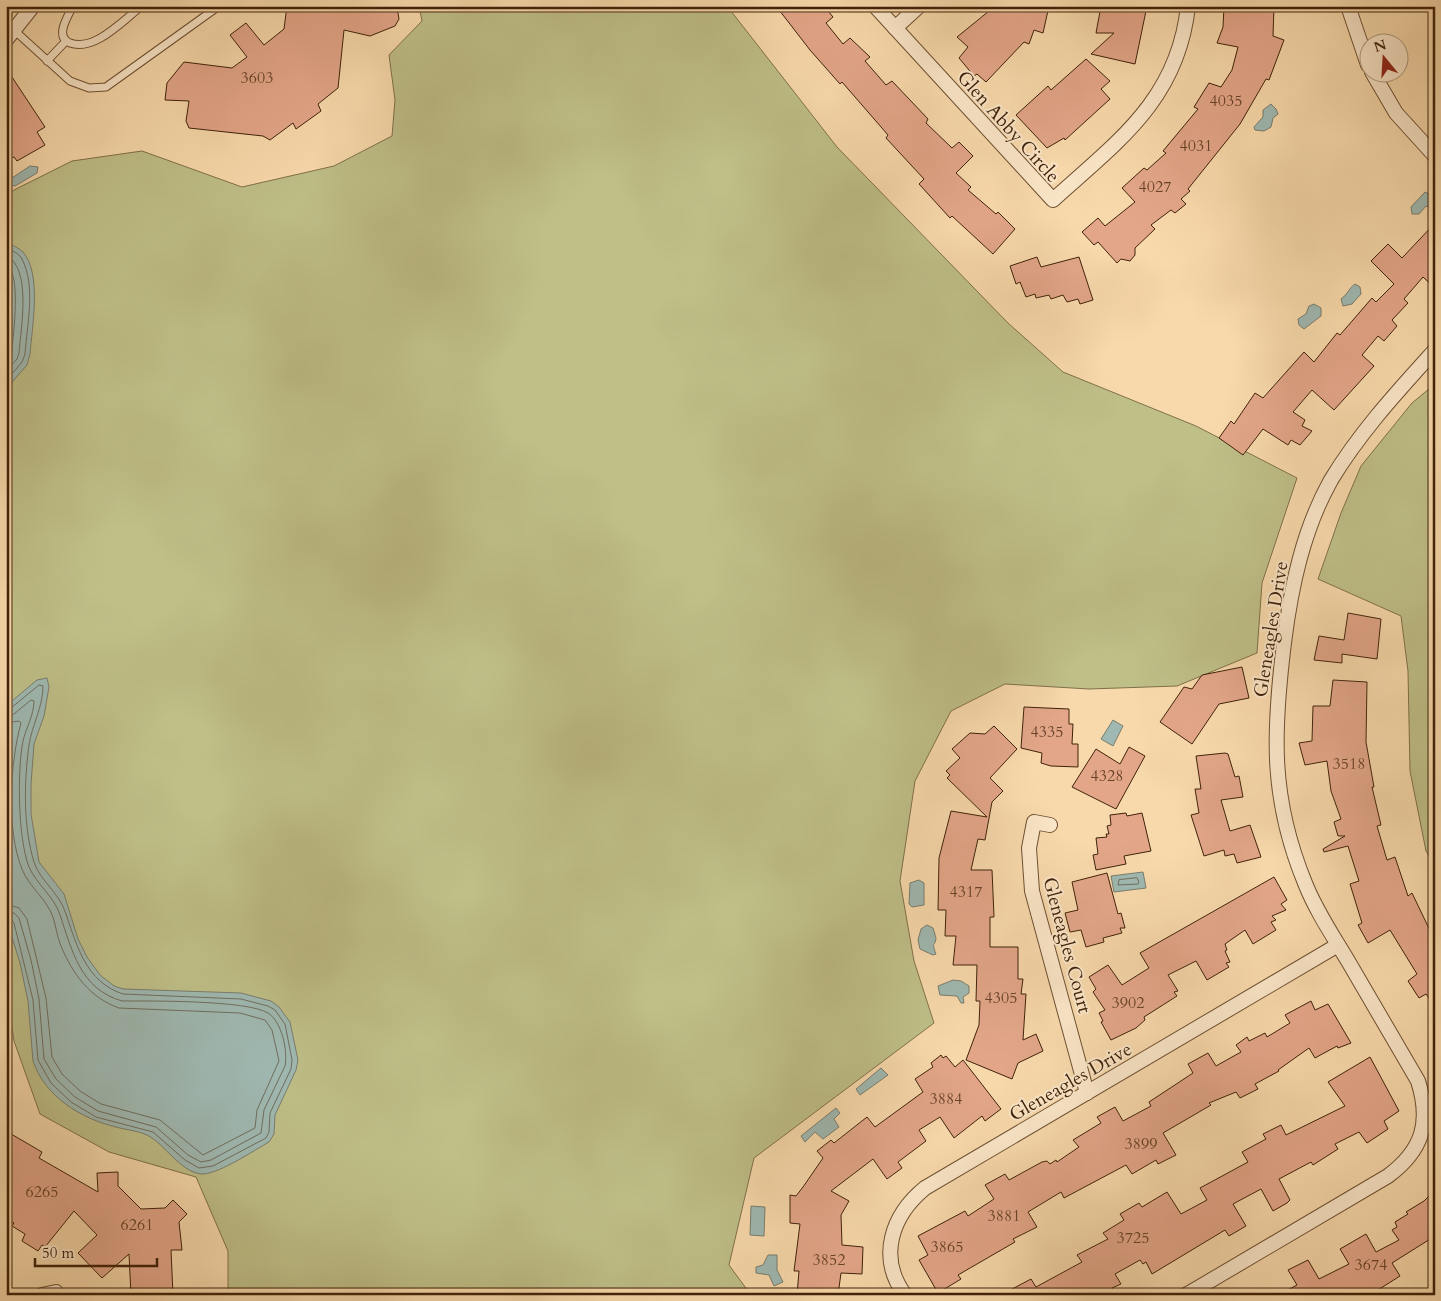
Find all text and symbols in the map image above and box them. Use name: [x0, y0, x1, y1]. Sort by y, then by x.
north arrow: [1358, 32, 1408, 82]
text: N: [1371, 35, 1389, 57]
street label: Glen Abby Circle: [951, 65, 1066, 188]
house number: 3603: [241, 67, 273, 89]
house number: 4035: [1210, 90, 1242, 112]
house number: 4031: [1180, 135, 1212, 157]
house number: 4027: [1139, 176, 1171, 198]
street label: Gleneagles Drive: [1247, 559, 1295, 699]
house number: 4335: [1031, 721, 1063, 743]
house number: 3518: [1333, 753, 1365, 775]
house number: 4328: [1091, 765, 1123, 787]
street label: Gleneagles Court: [1036, 874, 1098, 1016]
house number: 4317: [950, 881, 982, 903]
house number: 4305: [985, 987, 1017, 1009]
house number: 3902: [1112, 992, 1144, 1014]
street label: Gleneagles Drive: [1004, 1036, 1137, 1128]
house number: 3884: [930, 1088, 962, 1110]
house number: 3899: [1125, 1133, 1157, 1155]
house number: 6265: [26, 1181, 58, 1203]
house number: 3881: [988, 1205, 1020, 1227]
house number: 6261: [121, 1214, 153, 1236]
house number: 3725: [1117, 1227, 1149, 1249]
scale bar: [35, 1236, 158, 1268]
house number: 3865: [931, 1236, 963, 1258]
text: 50 m: [42, 1243, 74, 1263]
house number: 3852: [813, 1249, 845, 1271]
house number: 3674: [1355, 1254, 1387, 1276]

